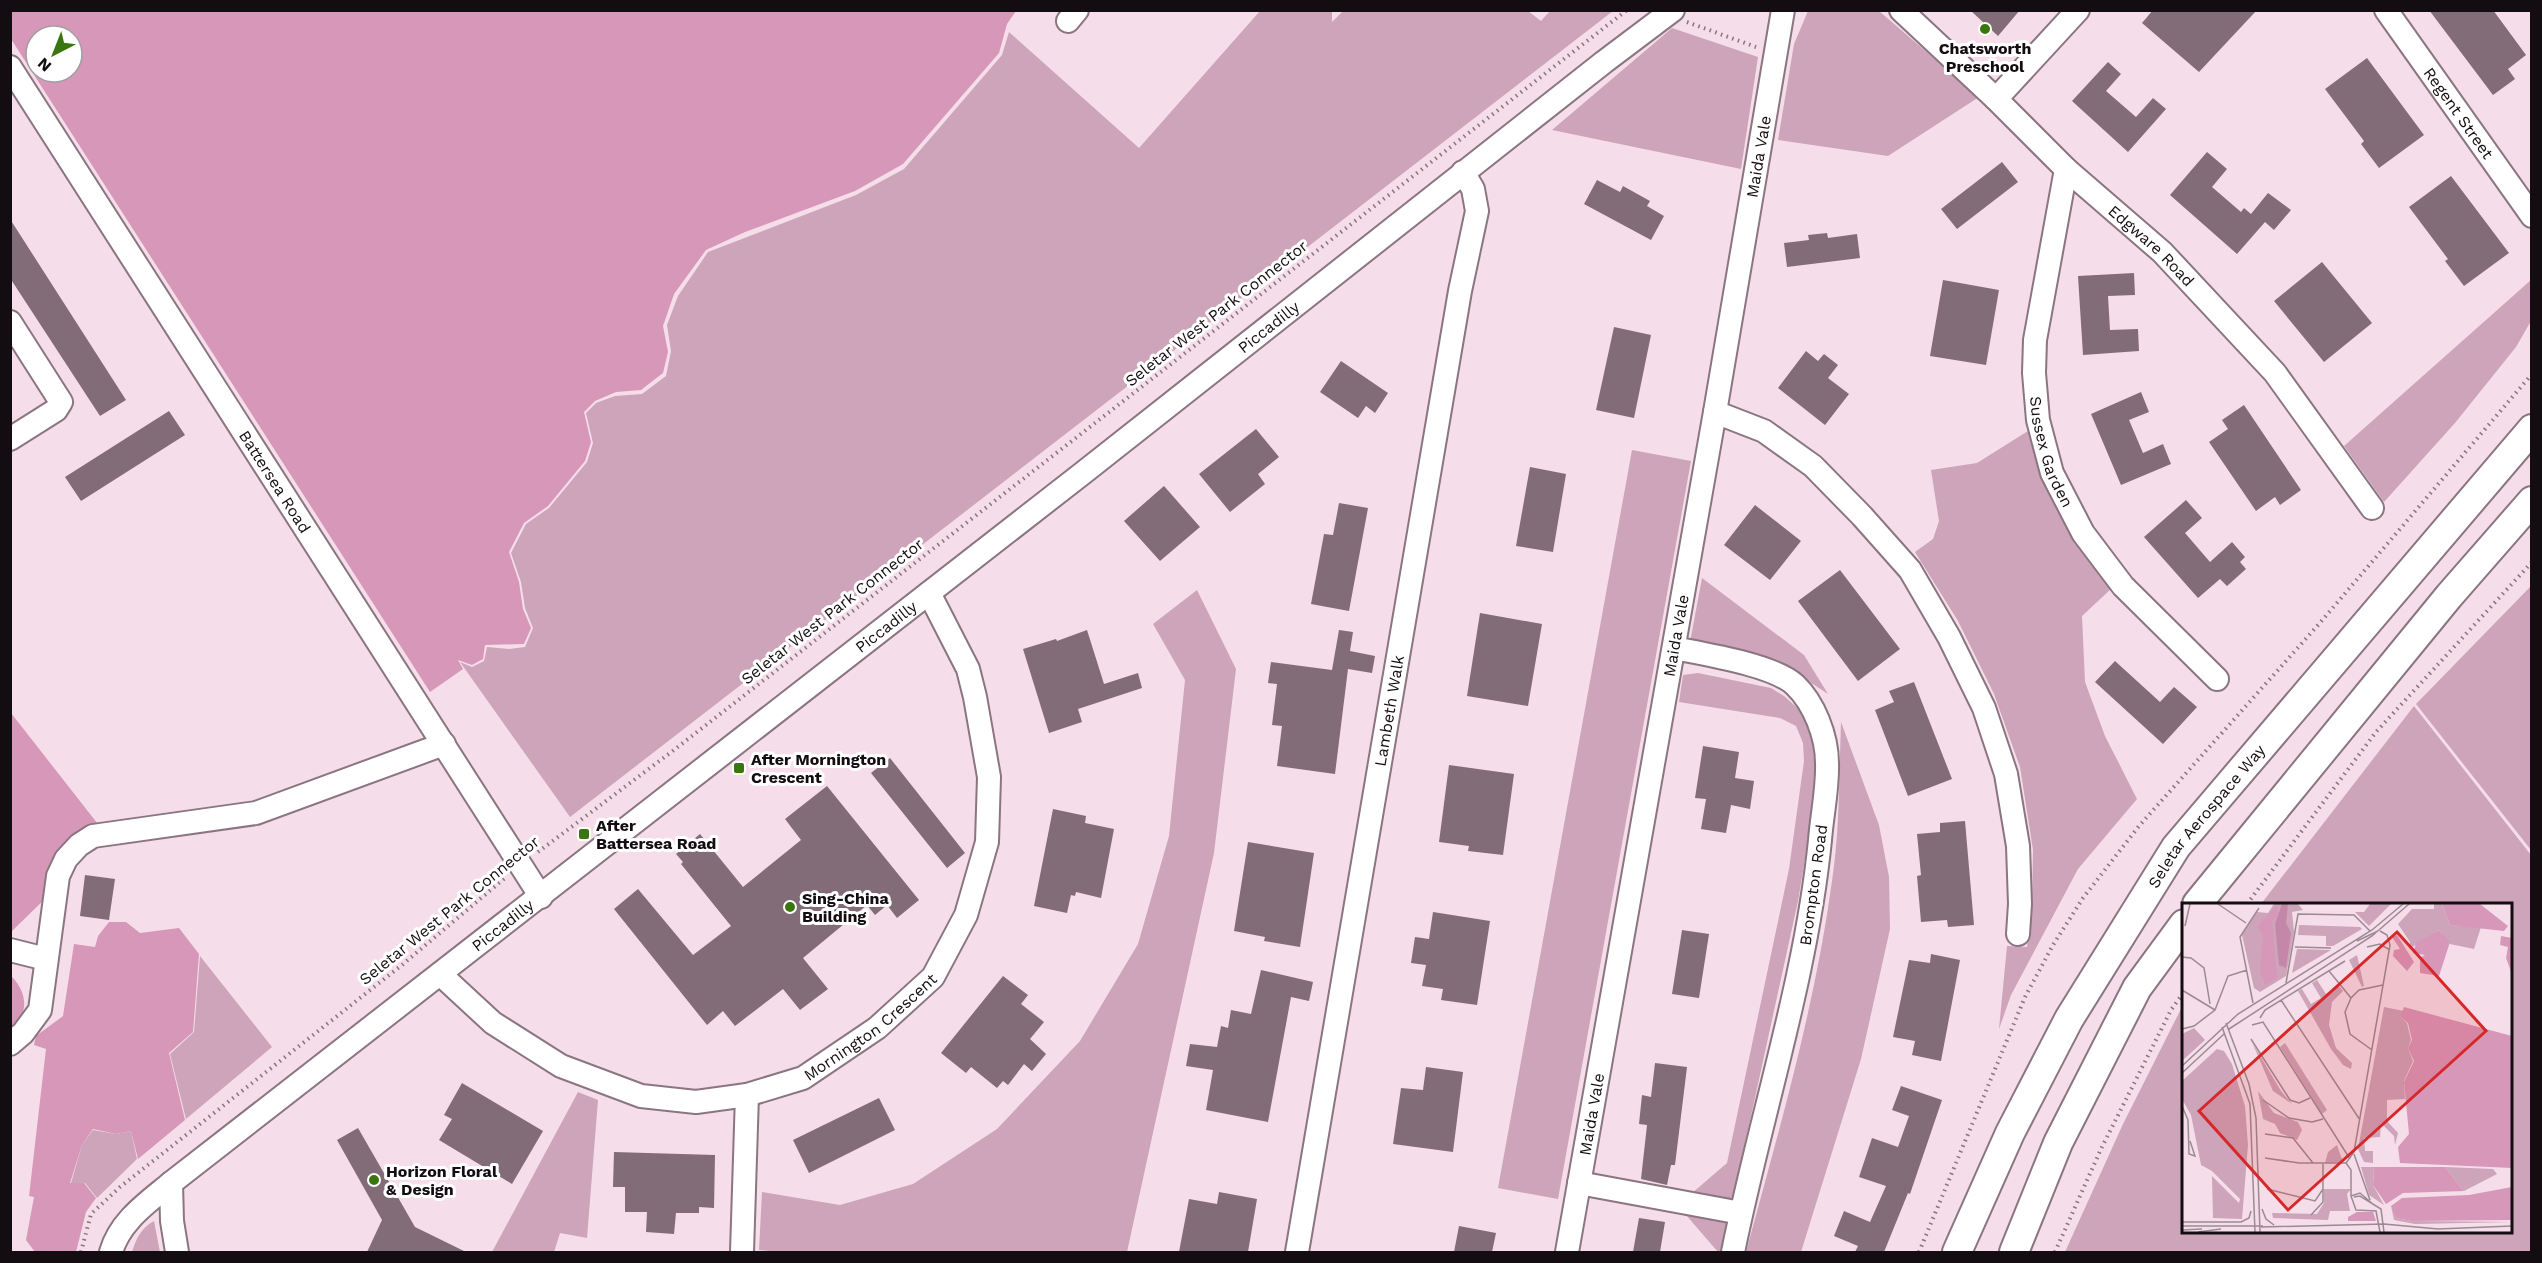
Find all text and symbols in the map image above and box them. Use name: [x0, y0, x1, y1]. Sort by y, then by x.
marker: Chatsworth Preschool: [1978, 22, 1992, 36]
north arrow: [24, 24, 84, 84]
place label: Chatsworth Preschool: [1939, 39, 2031, 76]
text: N: [34, 54, 55, 76]
street label: Regent Street: [2420, 64, 2497, 163]
street label: Maida Vale: [1742, 114, 1775, 199]
street label: Edgware Road: [2104, 201, 2198, 290]
street label: Seletar West Park Connector: [1121, 236, 1312, 390]
street label: Piccadilly: [1234, 297, 1304, 357]
street label: Sussex Garden: [2026, 396, 2077, 511]
street label: Battersea Road: [235, 427, 315, 537]
street label: Seletar West Park Connector: [737, 534, 928, 688]
street label: Maida Vale: [1660, 593, 1693, 678]
street label: Piccadilly: [852, 596, 921, 657]
street label: Lambeth Walk: [1371, 654, 1408, 768]
street label: Seletar Aerospace Way: [2144, 740, 2270, 892]
place label: After Mornington Crescent: [751, 750, 886, 787]
marker: After Mornington Crescent: [732, 761, 746, 775]
place label: After Battersea Road: [596, 816, 716, 853]
street label: Brompton Road: [1796, 823, 1831, 947]
marker: After Battersea Road: [577, 827, 591, 841]
street label: Seletar West Park Connector: [356, 832, 543, 989]
place label: Sing-China Building: [802, 889, 889, 926]
street label: Piccadilly: [468, 895, 538, 955]
marker: Sing-China Building: [783, 900, 797, 914]
inset map: [2182, 903, 2512, 1233]
street label: Mornington Crescent: [800, 969, 941, 1085]
street label: Maida Vale: [1575, 1072, 1608, 1157]
place label: Horizon Floral & Design: [386, 1162, 498, 1199]
marker: Horizon Floral & Design: [367, 1173, 381, 1187]

